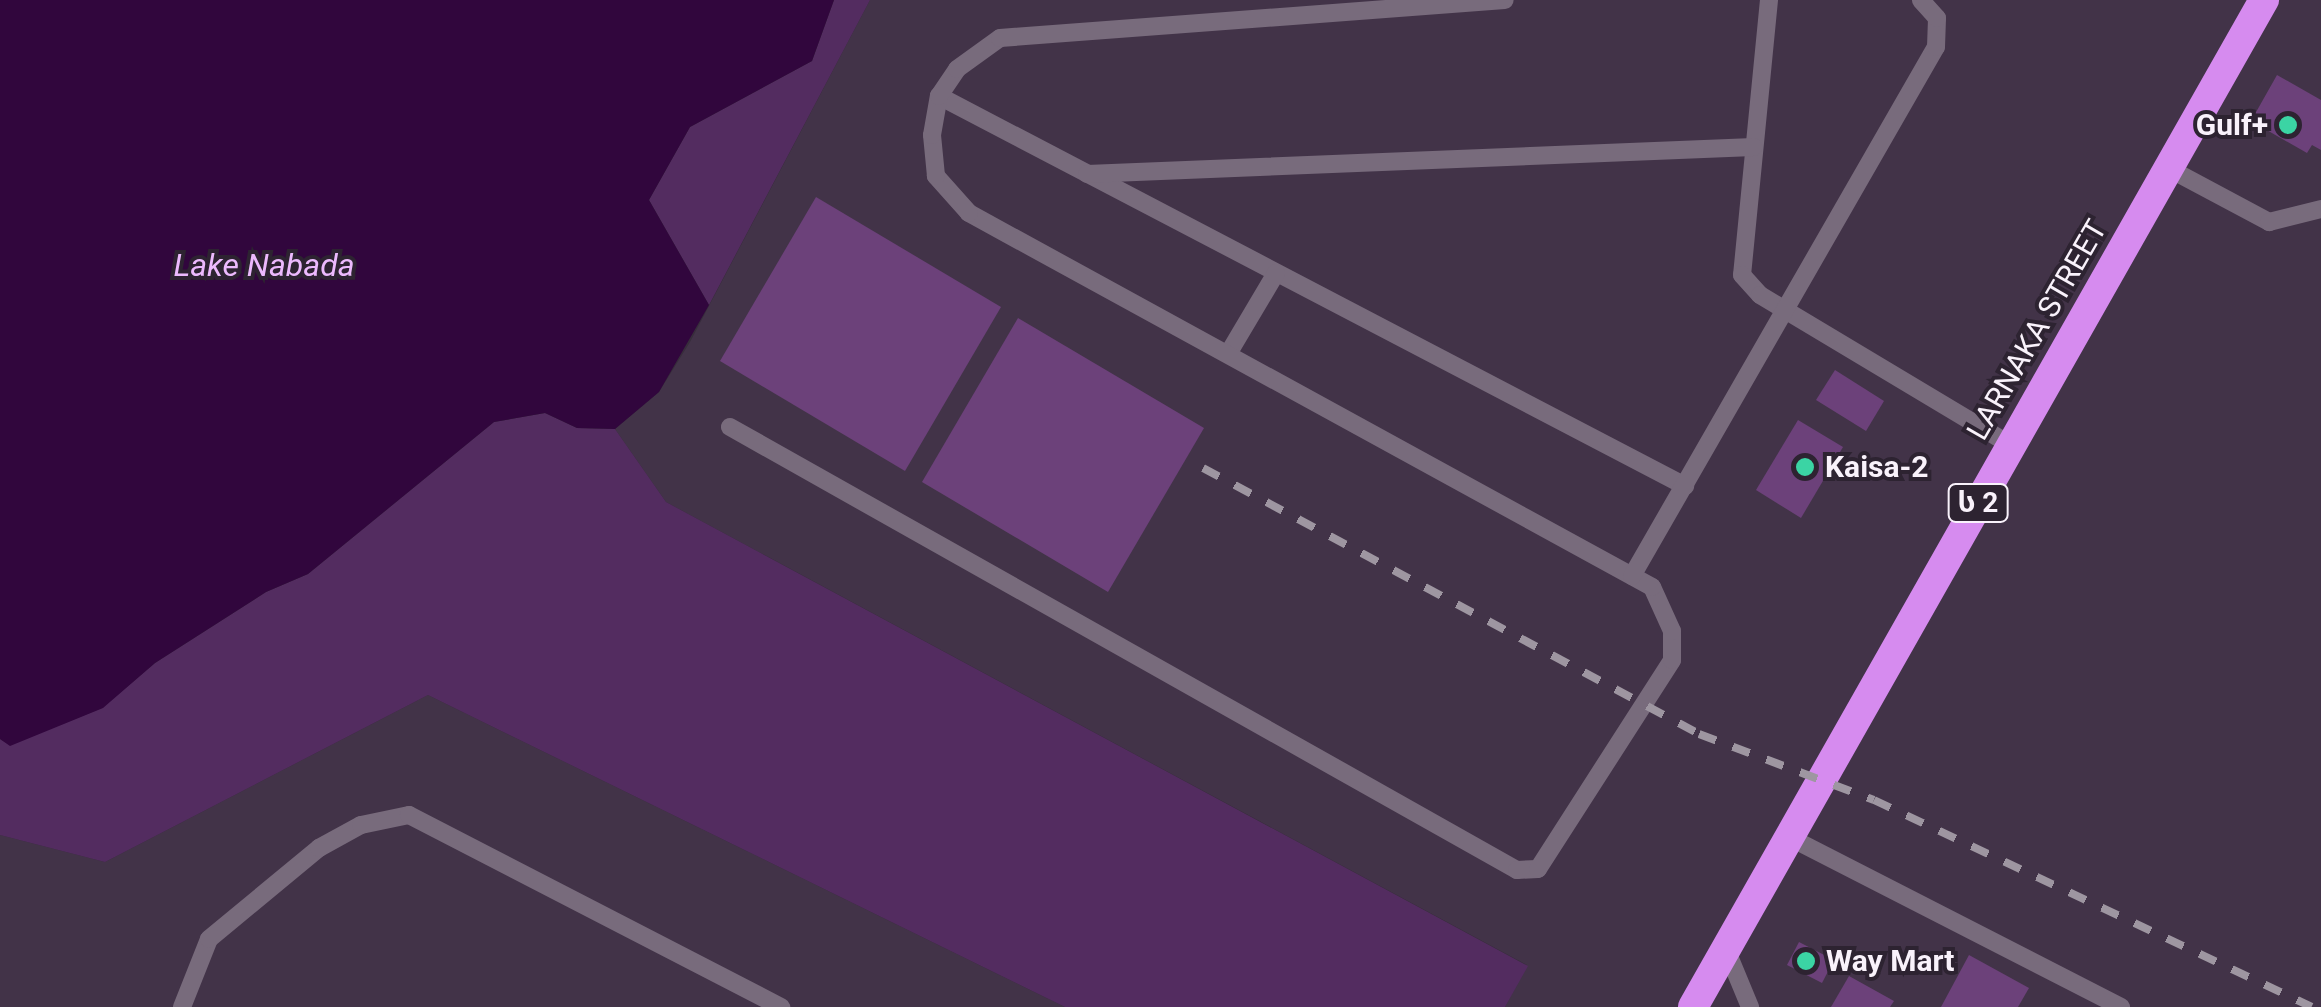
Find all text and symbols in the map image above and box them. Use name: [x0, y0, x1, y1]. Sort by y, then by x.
place label: Gulf+: [2196, 107, 2268, 143]
marker: Gulf+: [2277, 114, 2299, 136]
street label: LARNAKA STREET: [1959, 214, 2115, 446]
water label: Lake Nabada: [173, 246, 355, 284]
place label: Kaisa-2: [1825, 449, 1929, 485]
marker: Kaisa-2: [1794, 456, 1816, 478]
road number: ს 2: [1946, 480, 2010, 526]
place label: Way Mart: [1826, 943, 1954, 979]
marker: Way Mart: [1795, 950, 1817, 972]

